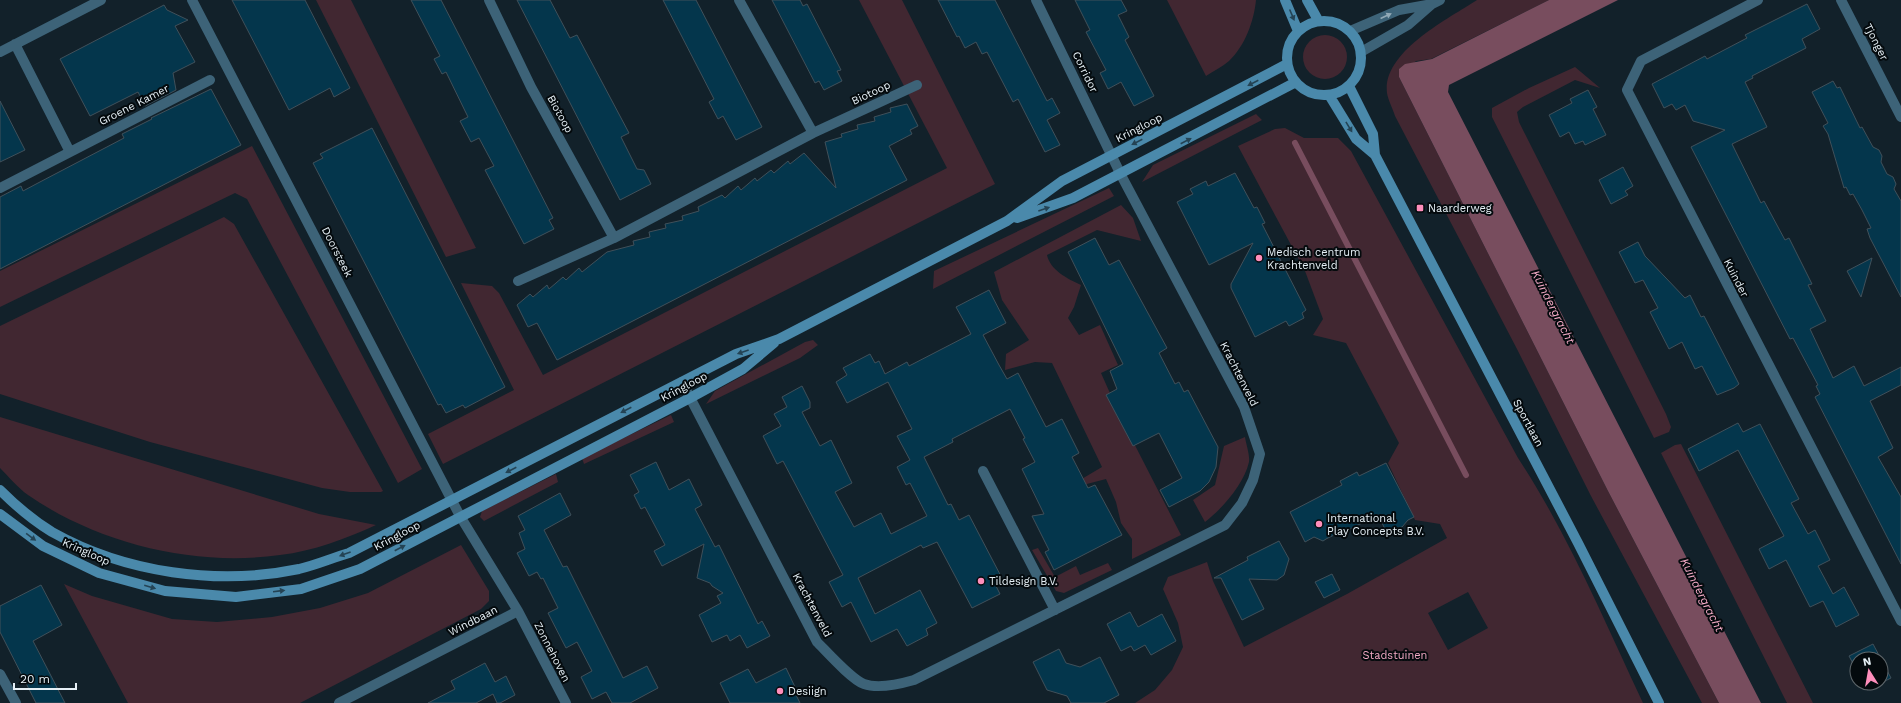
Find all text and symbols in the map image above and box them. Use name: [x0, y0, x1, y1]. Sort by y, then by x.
one-way arrow: [1289, 10, 1295, 22]
one-way arrow: [1381, 13, 1392, 19]
street label: Tjonger: [1861, 21, 1891, 63]
street label: Corridor: [1070, 49, 1101, 95]
street label: Biotoop: [850, 78, 893, 108]
one-way arrow: [1247, 80, 1259, 86]
street label: Groene Kamer: [97, 82, 172, 128]
street label: Biotoop: [544, 93, 576, 135]
street label: Kringloop: [1113, 111, 1165, 145]
one-way arrow: [1346, 121, 1353, 133]
one-way arrow: [1180, 137, 1192, 144]
one-way arrow: [1131, 139, 1143, 145]
place label: Naarderweg: [1428, 202, 1492, 215]
marker: Naarderweg: [1415, 203, 1425, 213]
one-way arrow: [1038, 205, 1050, 211]
street label: Doorsteek: [319, 225, 355, 279]
place label: Medisch centrum Krachtenveld: [1267, 246, 1361, 272]
marker: Medisch centrum Krachtenveld: [1254, 253, 1264, 263]
street label: Kuinder: [1721, 257, 1751, 300]
water label: Kuindergracht: [1528, 268, 1578, 346]
street label: Krachtenveld: [1217, 340, 1261, 408]
one-way arrow: [736, 349, 748, 355]
street label: Kringloop: [659, 369, 710, 405]
street label: Sportlaan: [1510, 397, 1546, 449]
one-way arrow: [621, 407, 632, 413]
one-way arrow: [505, 466, 517, 473]
place label: International Play Concepts B.V.: [1327, 512, 1424, 538]
street label: Kringloop: [372, 518, 423, 554]
marker: International Play Concepts B.V.: [1314, 519, 1324, 529]
one-way arrow: [26, 533, 37, 541]
street label: Kringloop: [60, 536, 112, 568]
one-way arrow: [394, 544, 406, 551]
one-way arrow: [339, 551, 351, 557]
water label: Kuindergracht: [1677, 556, 1727, 634]
street label: Krachtenveld: [790, 571, 834, 639]
place label: Tildesign B.V.: [989, 575, 1058, 588]
marker: Tildesign B.V.: [976, 576, 986, 586]
one-way arrow: [144, 584, 156, 590]
one-way arrow: [273, 588, 285, 595]
street label: Windbaan: [446, 603, 500, 639]
street label: Zonnehoven: [531, 620, 573, 684]
park label: Stadstuinen: [1363, 649, 1427, 662]
north arrow: [1849, 651, 1889, 691]
text: N: [1862, 655, 1872, 669]
scale bar: [14, 665, 76, 691]
text: 20 m: [20, 672, 50, 686]
place label: Desiign: [788, 685, 827, 698]
marker: Desiign: [775, 686, 785, 696]

